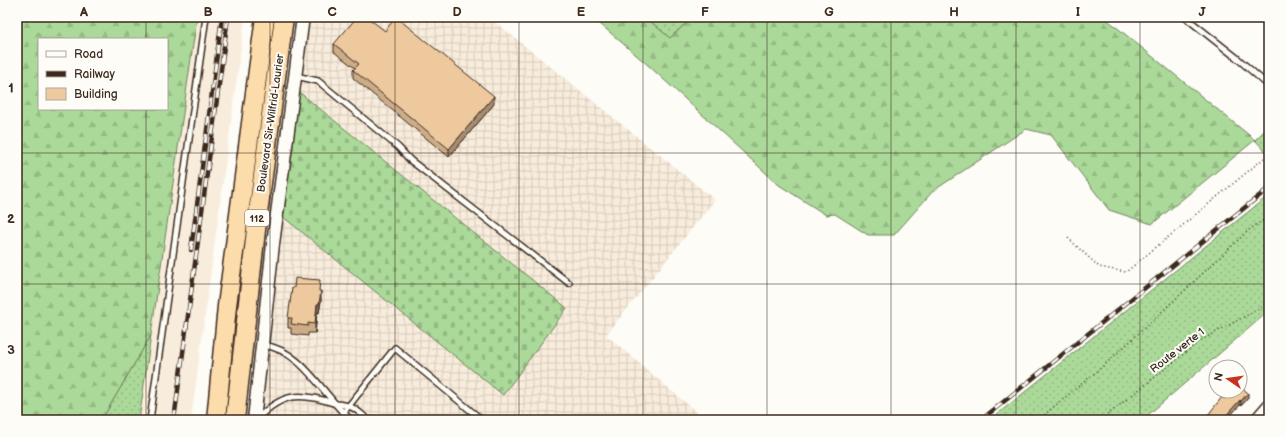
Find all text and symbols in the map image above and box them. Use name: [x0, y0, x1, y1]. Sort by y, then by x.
text: A: [79, 4, 88, 20]
text: B: [203, 4, 213, 20]
text: C: [327, 4, 337, 20]
text: D: [452, 4, 462, 20]
text: E: [577, 4, 586, 20]
text: F: [701, 4, 709, 20]
text: G: [824, 4, 834, 20]
text: H: [949, 4, 959, 20]
text: I: [1076, 4, 1080, 20]
text: J: [1198, 4, 1206, 20]
legend: [38, 38, 168, 110]
text: Road: [74, 47, 103, 62]
street label: Boulevard Sir-Wilfrid-Laurier: [254, 52, 287, 193]
text: Railway: [74, 67, 116, 82]
text: 1: [8, 80, 14, 96]
text: Building: [74, 87, 118, 102]
road number: 112: [245, 210, 269, 226]
text: 2: [7, 211, 15, 227]
street label: Route verte 1: [1148, 325, 1207, 376]
text: 3: [7, 342, 15, 358]
north arrow: [1208, 359, 1248, 399]
text: N: [1211, 371, 1226, 382]

